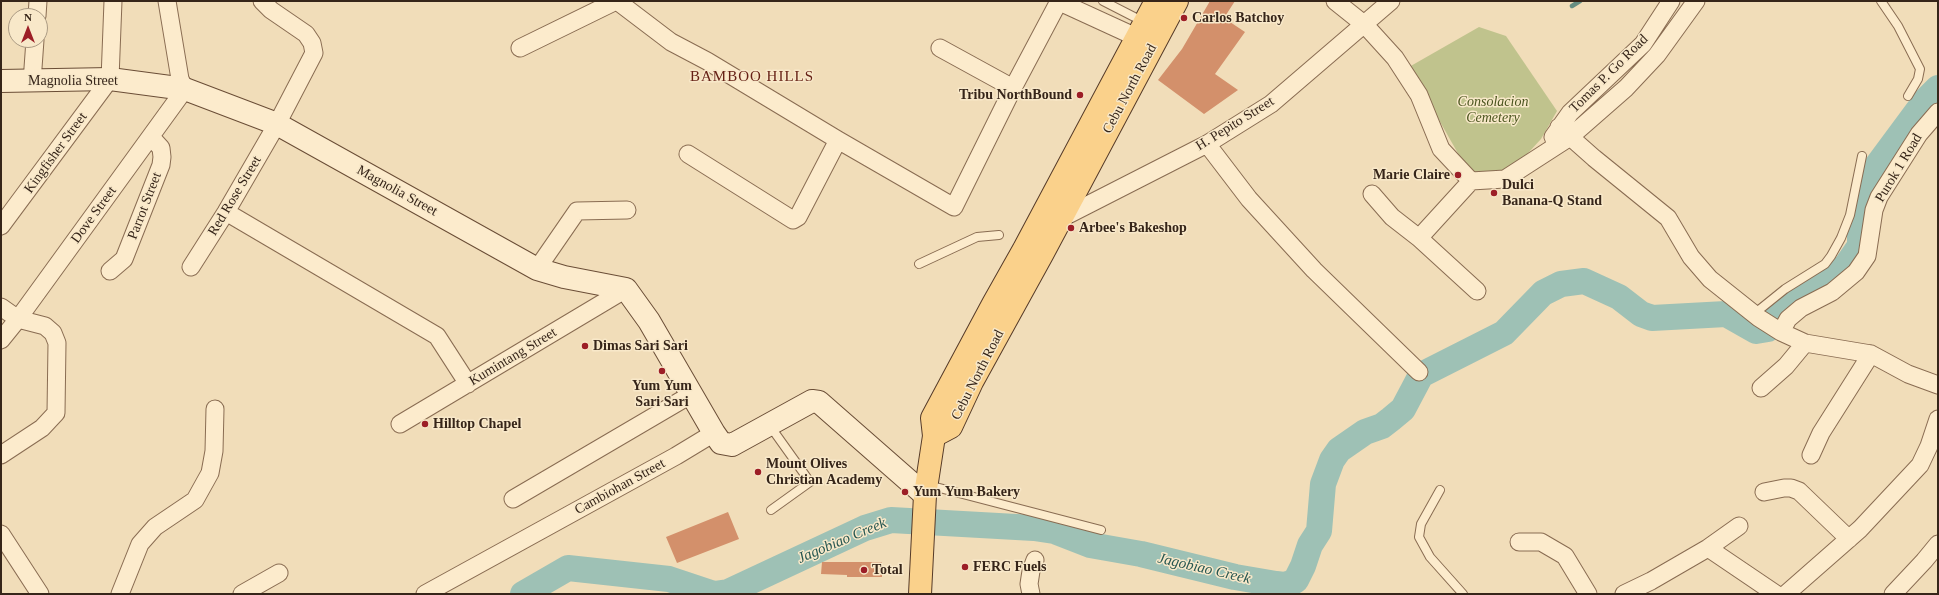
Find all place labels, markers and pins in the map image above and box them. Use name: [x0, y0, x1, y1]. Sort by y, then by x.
place label: Carlos Batchoy: [1192, 10, 1284, 26]
marker: Carlos Batchoy: [1179, 13, 1189, 23]
place label: Tribu NorthBound: [959, 87, 1072, 103]
marker: Tribu NorthBound: [1075, 90, 1085, 100]
place label: Marie Claire: [1373, 167, 1450, 183]
marker: Marie Claire: [1453, 170, 1463, 180]
place label: Dulci Banana-Q Stand: [1502, 177, 1602, 210]
marker: Dulci Banana-Q Stand: [1489, 188, 1499, 198]
place label: Arbee's Bakeshop: [1079, 220, 1187, 236]
marker: Arbee's Bakeshop: [1066, 223, 1076, 233]
place label: Dimas Sari Sari: [593, 338, 688, 354]
marker: Dimas Sari Sari: [580, 341, 590, 351]
marker: Yum Yum Sari Sari: [657, 366, 667, 376]
place label: Yum Yum Sari Sari: [632, 378, 692, 410]
place label: Hilltop Chapel: [433, 416, 521, 432]
marker: Hilltop Chapel: [420, 419, 430, 429]
place label: Mount Olives Christian Academy: [766, 456, 882, 488]
marker: Mount Olives Christian Academy: [753, 467, 763, 477]
place label: Yum Yum Bakery: [913, 484, 1020, 500]
marker: Yum Yum Bakery: [900, 487, 910, 497]
place label: FERC Fuels: [973, 559, 1046, 575]
place label: Total: [872, 562, 903, 578]
marker: FERC Fuels: [960, 562, 970, 572]
marker: Total: [859, 565, 869, 575]

